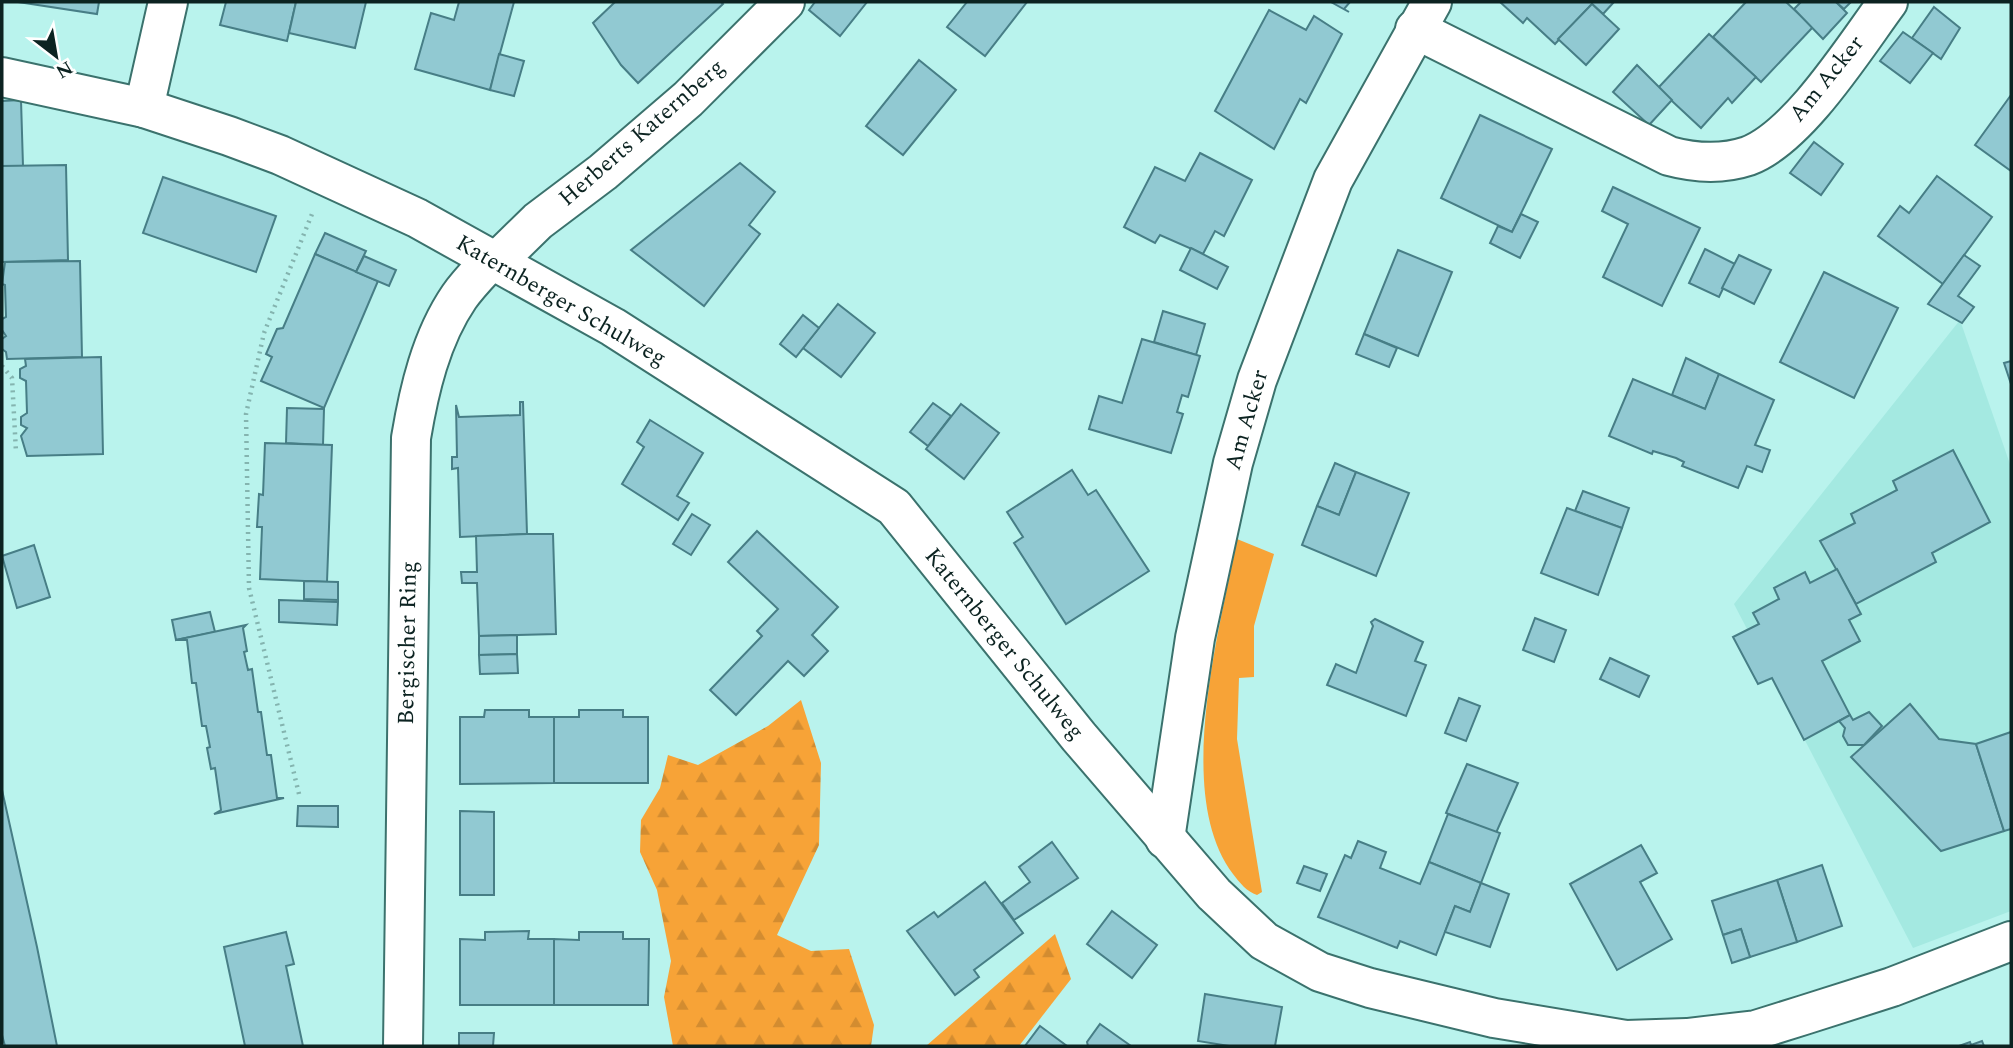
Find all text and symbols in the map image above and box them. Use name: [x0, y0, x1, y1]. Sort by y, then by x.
north arrow: [21, 21, 91, 91]
street label: Am Acker: [1781, 28, 1873, 130]
street label: Herberts Katernberg: [551, 51, 733, 215]
text: N: [50, 53, 78, 86]
street label: Katernberger Schulweg: [449, 226, 673, 376]
street label: Am Acker: [1216, 366, 1278, 474]
street label: Katernberger Schulweg: [915, 540, 1093, 748]
street label: Bergischer Ring: [389, 561, 427, 725]

